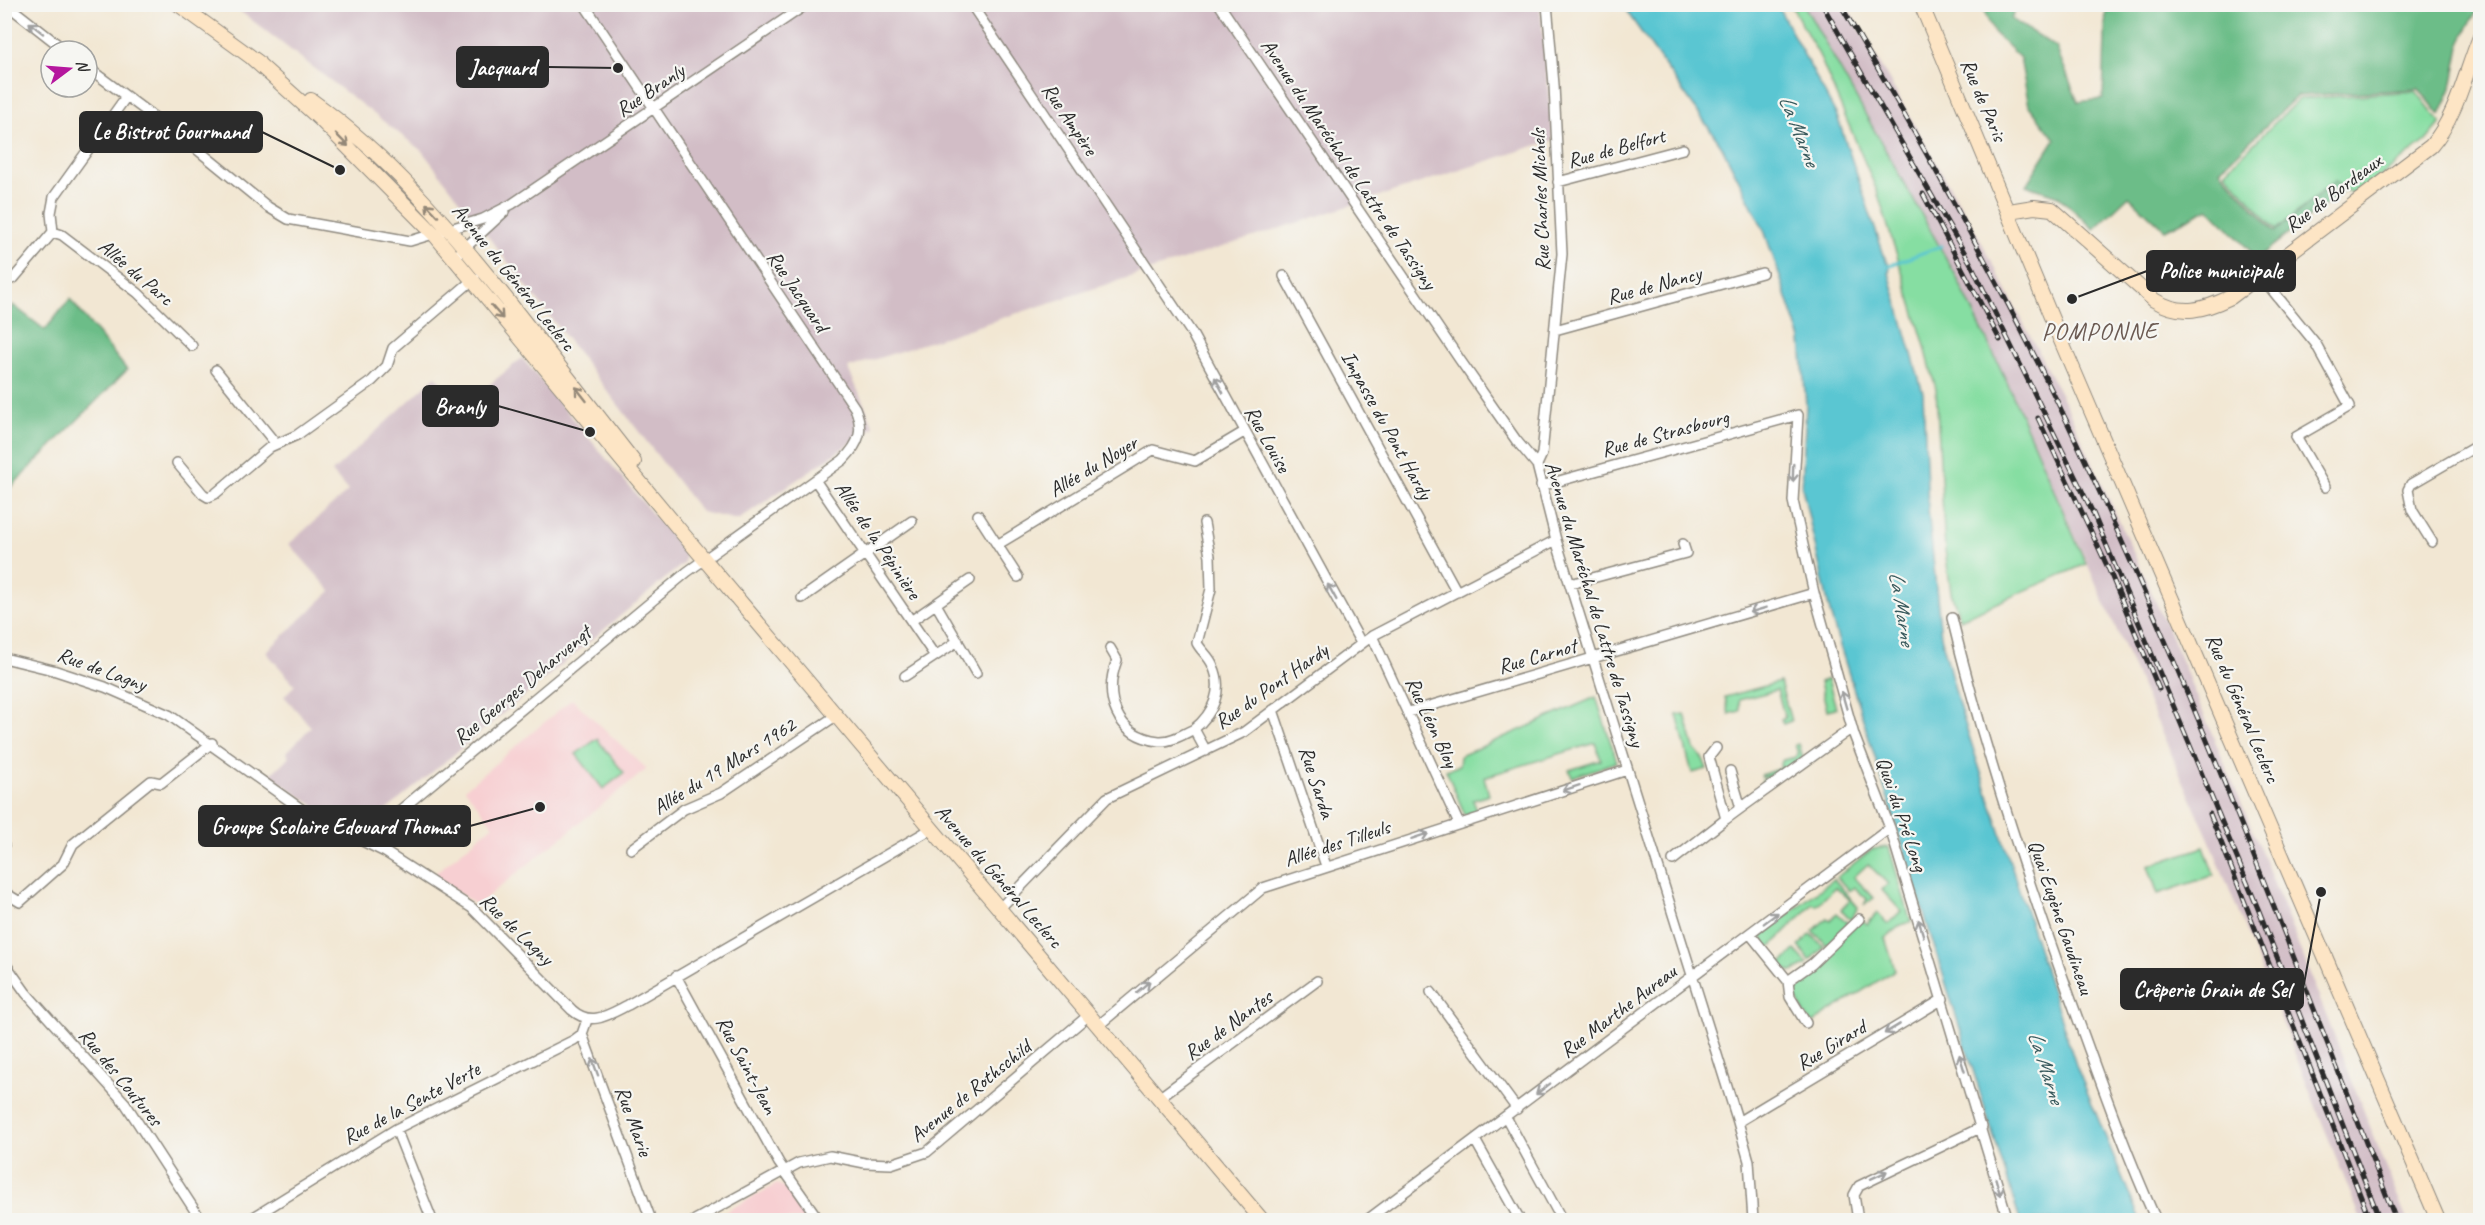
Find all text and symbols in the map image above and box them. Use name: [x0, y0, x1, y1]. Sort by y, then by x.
one-way arrow: [29, 21, 45, 34]
street label: Avenue du Maréchal de Lattre de Tassigny: [1255, 34, 1444, 296]
north arrow: [39, 39, 99, 99]
callout: Jacquard: [457, 47, 548, 87]
text: Jacquard: [468, 54, 541, 82]
street label: Rue de Paris: [1955, 55, 2014, 147]
street label: Rue Branly: [611, 57, 691, 122]
text: N: [71, 58, 94, 76]
street label: Rue Ampère: [1036, 78, 1105, 162]
water label: La Marne: [1772, 91, 1827, 173]
callout: Le Bistrot Gourmand: [80, 112, 262, 152]
text: Le Bistrot Gourmand: [93, 118, 254, 146]
street label: Rue de Belfort: [1564, 122, 1670, 173]
street label: Rue Charles Michels: [1524, 127, 1555, 272]
one-way arrow: [334, 133, 349, 147]
street label: Rue de Bordeaux: [2279, 147, 2388, 238]
street label: Avenue du Général Leclerc: [447, 198, 582, 357]
one-way arrow: [425, 203, 439, 218]
street label: Allée du Parc: [93, 233, 180, 312]
street label: Rue Jacquard: [761, 245, 837, 340]
callout: Police municipale: [2147, 251, 2295, 291]
text: Police municipale: [2159, 257, 2284, 285]
street label: Rue de Nancy: [1604, 259, 1706, 310]
one-way arrow: [490, 304, 504, 319]
district label: POMPONNE: [2042, 316, 2160, 346]
street label: Impasse du Pont Hardy: [1335, 346, 1439, 505]
one-way arrow: [1212, 376, 1224, 394]
callout: Branly: [423, 386, 498, 426]
one-way arrow: [575, 386, 588, 402]
text: Branly: [435, 393, 488, 421]
street label: Rue Louise: [1239, 401, 1297, 478]
street label: Rue de Strasbourg: [1598, 403, 1733, 462]
street label: Allée du Noyer: [1044, 429, 1143, 503]
street label: Avenue du Maréchal de Lattre de Tassigny: [1539, 458, 1651, 751]
one-way arrow: [1788, 463, 1799, 483]
street label: Allée de la Pépinière: [829, 476, 928, 606]
water label: La Marne: [1882, 569, 1922, 650]
one-way arrow: [1326, 584, 1338, 601]
one-way arrow: [1749, 605, 1768, 616]
street label: Rue Georges Deharvengt: [448, 618, 599, 750]
street label: Rue du Général Leclerc: [2200, 630, 2287, 788]
street label: Rue Carnot: [1495, 632, 1582, 680]
street label: Rue du Pont Hardy: [1209, 636, 1334, 735]
street label: Rue de Lagny: [54, 641, 152, 698]
street label: Rue Léon Bloy: [1400, 673, 1465, 773]
one-way arrow: [1838, 691, 1849, 710]
street label: Allée du 19 Mars 1962: [648, 711, 801, 820]
street label: Rue Sarda: [1293, 743, 1341, 823]
street label: Quai du Pré Long: [1870, 753, 1934, 876]
one-way arrow: [1562, 783, 1581, 794]
street label: Avenue du Général Leclerc: [929, 799, 1069, 954]
callout: Groupe Scolaire Edouard Thomas: [199, 806, 470, 846]
text: Groupe Scolaire Edouard Thomas: [211, 813, 461, 841]
street label: Allée des Tilleuls: [1281, 813, 1395, 872]
one-way arrow: [1410, 830, 1429, 841]
street label: Quai Eugène Gaudineau: [2022, 836, 2100, 999]
street label: Rue de Lagny: [475, 887, 561, 972]
one-way arrow: [1763, 912, 1779, 924]
one-way arrow: [1914, 919, 1925, 938]
street label: Rue Marthe Aureau: [1554, 958, 1683, 1063]
callout: Crêperie Grain de Sel: [2121, 969, 2303, 1009]
text: Crêperie Grain de Sel: [2133, 976, 2295, 1004]
one-way arrow: [1135, 980, 1151, 993]
street label: Rue de Nantes: [1179, 983, 1279, 1066]
street label: Rue Saint-Jean: [710, 1012, 784, 1119]
street label: Rue Girard: [1791, 1013, 1873, 1076]
street label: Rue des Coutures: [73, 1023, 170, 1133]
one-way arrow: [1884, 1023, 1901, 1035]
water label: La Marne: [2021, 1028, 2072, 1110]
street label: Avenue de Rothschild: [904, 1032, 1039, 1148]
one-way arrow: [1956, 1054, 1967, 1073]
street label: Rue de la Sente Verte: [338, 1055, 485, 1150]
one-way arrow: [588, 1058, 599, 1077]
street label: Rue Marie: [609, 1082, 659, 1161]
one-way arrow: [1536, 1083, 1552, 1095]
one-way arrow: [1869, 1169, 1887, 1181]
one-way arrow: [1993, 1177, 2004, 1196]

